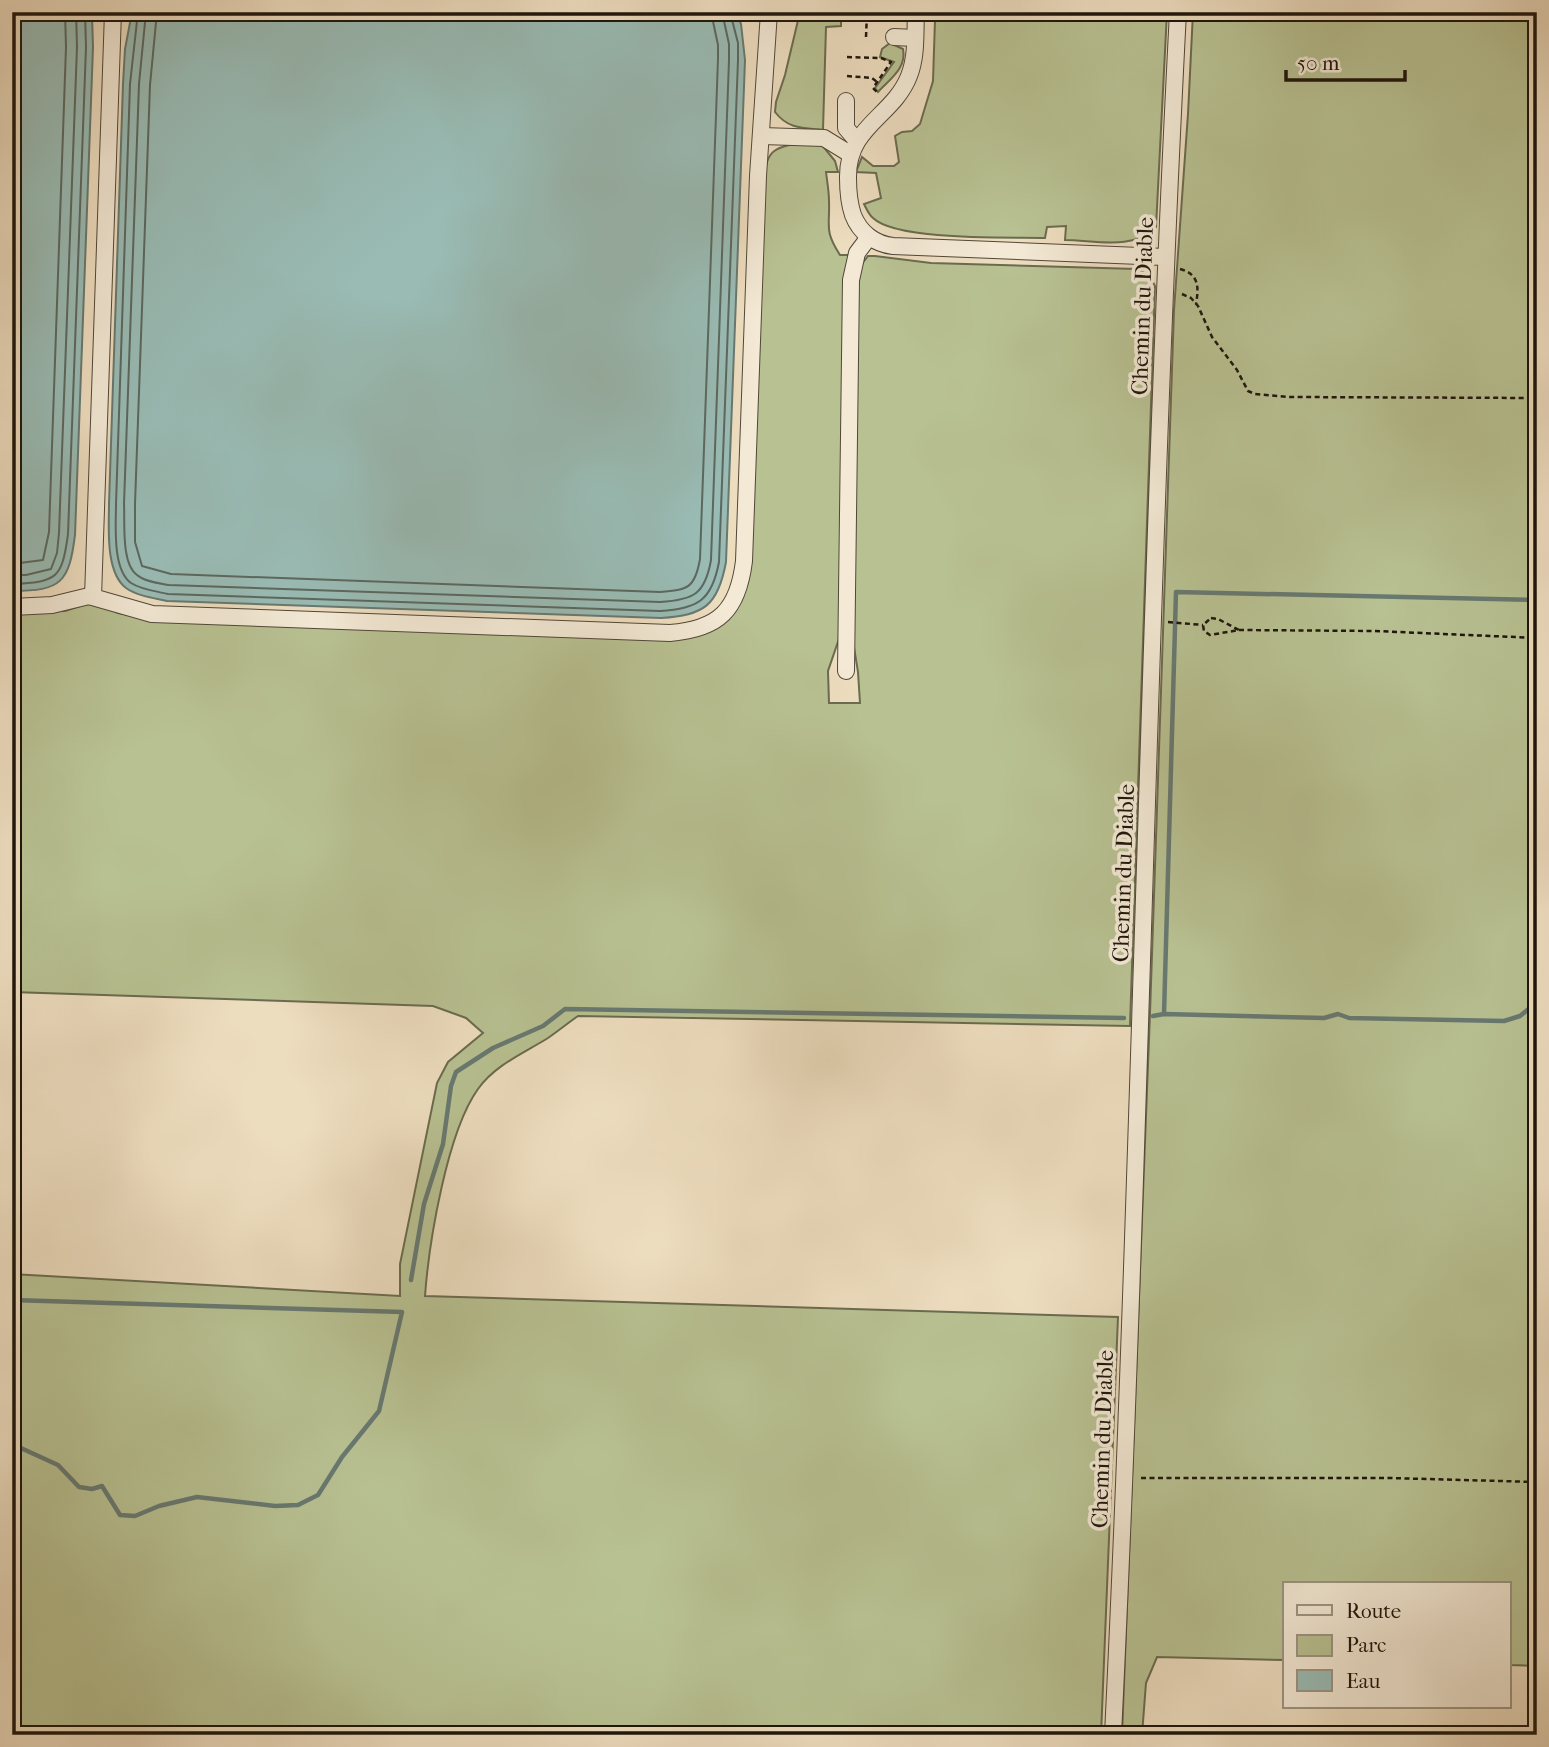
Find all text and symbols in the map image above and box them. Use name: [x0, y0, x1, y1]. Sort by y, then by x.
scale bar: [1286, 38, 1406, 82]
text: 50 m: [1297, 51, 1340, 75]
street label: Chemin du Diable: [1126, 216, 1159, 396]
street label: Chemin du Diable: [1107, 783, 1140, 963]
street label: Chemin du Diable: [1086, 1349, 1119, 1529]
legend: [1283, 1582, 1510, 1708]
text: Route: [1346, 1599, 1401, 1623]
text: Parc: [1346, 1633, 1386, 1657]
text: Eau: [1346, 1669, 1380, 1693]

